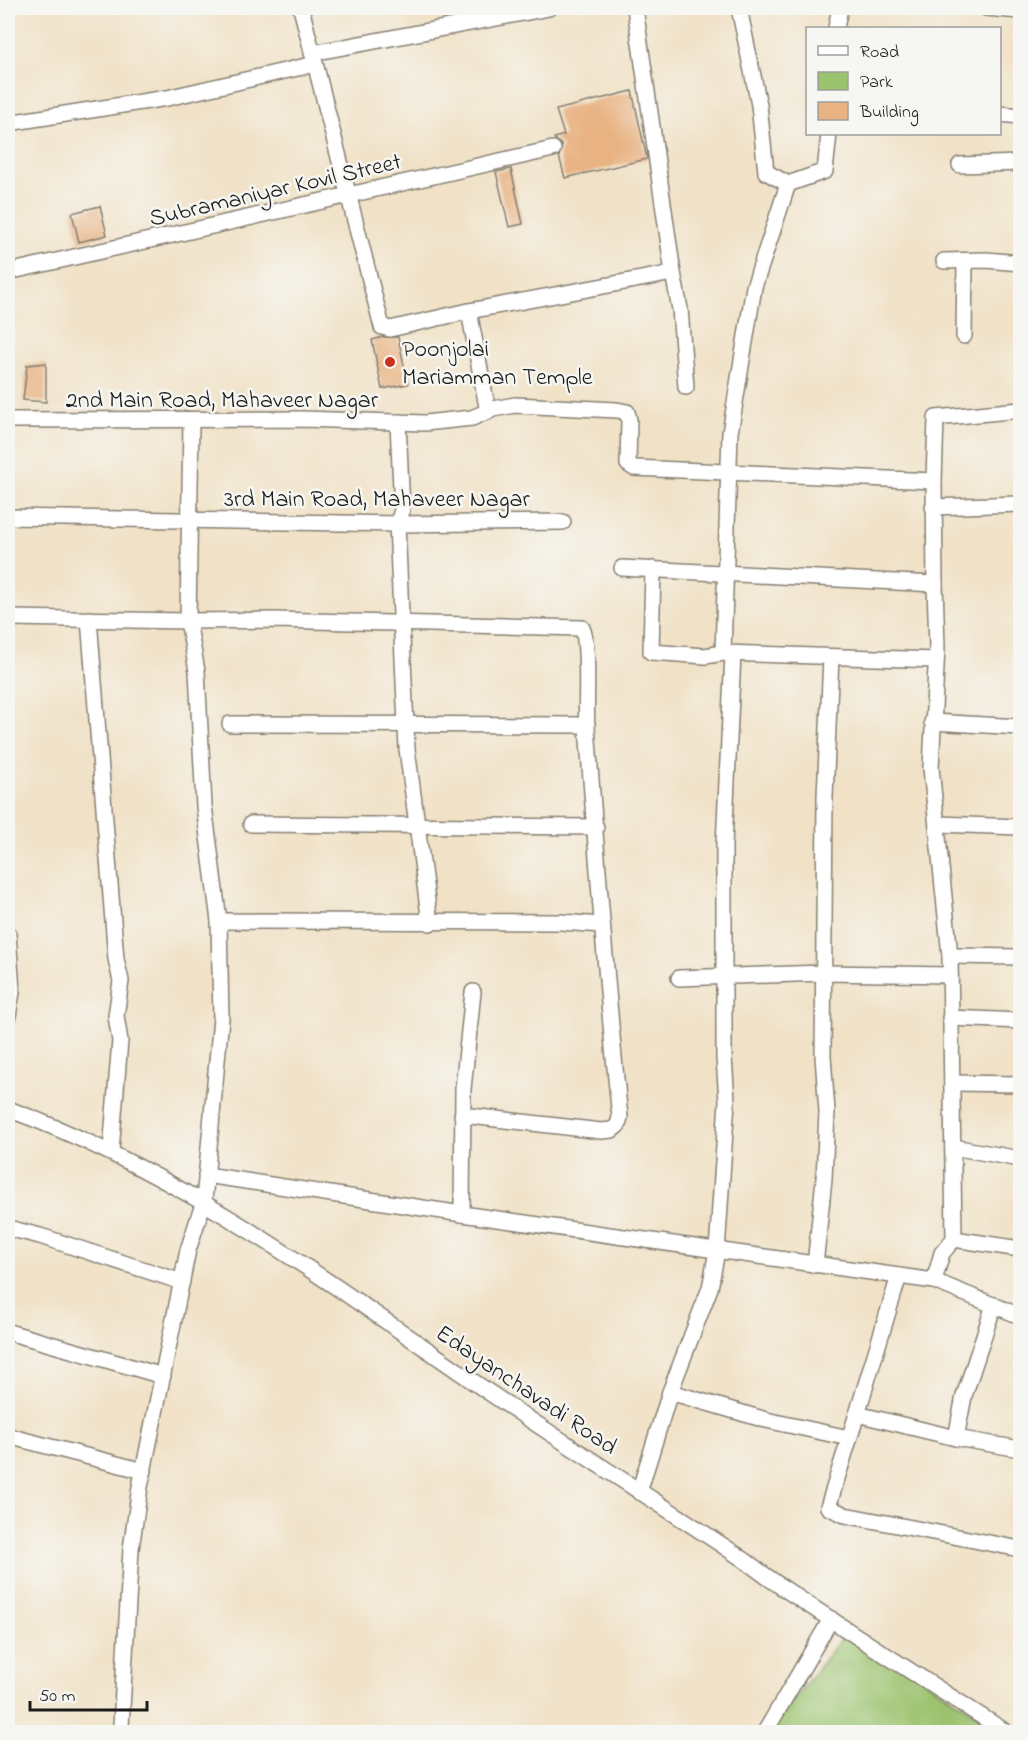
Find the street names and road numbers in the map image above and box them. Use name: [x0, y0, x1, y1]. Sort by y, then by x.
street label: Subramaniyar Kovil Street: [146, 145, 405, 238]
street label: 2nd Main Road, Mahaveer Nagar: [66, 384, 379, 419]
street label: 3rd Main Road, Mahaveer Nagar: [224, 483, 531, 518]
street label: Edayanchavadi Road: [427, 1317, 624, 1466]

